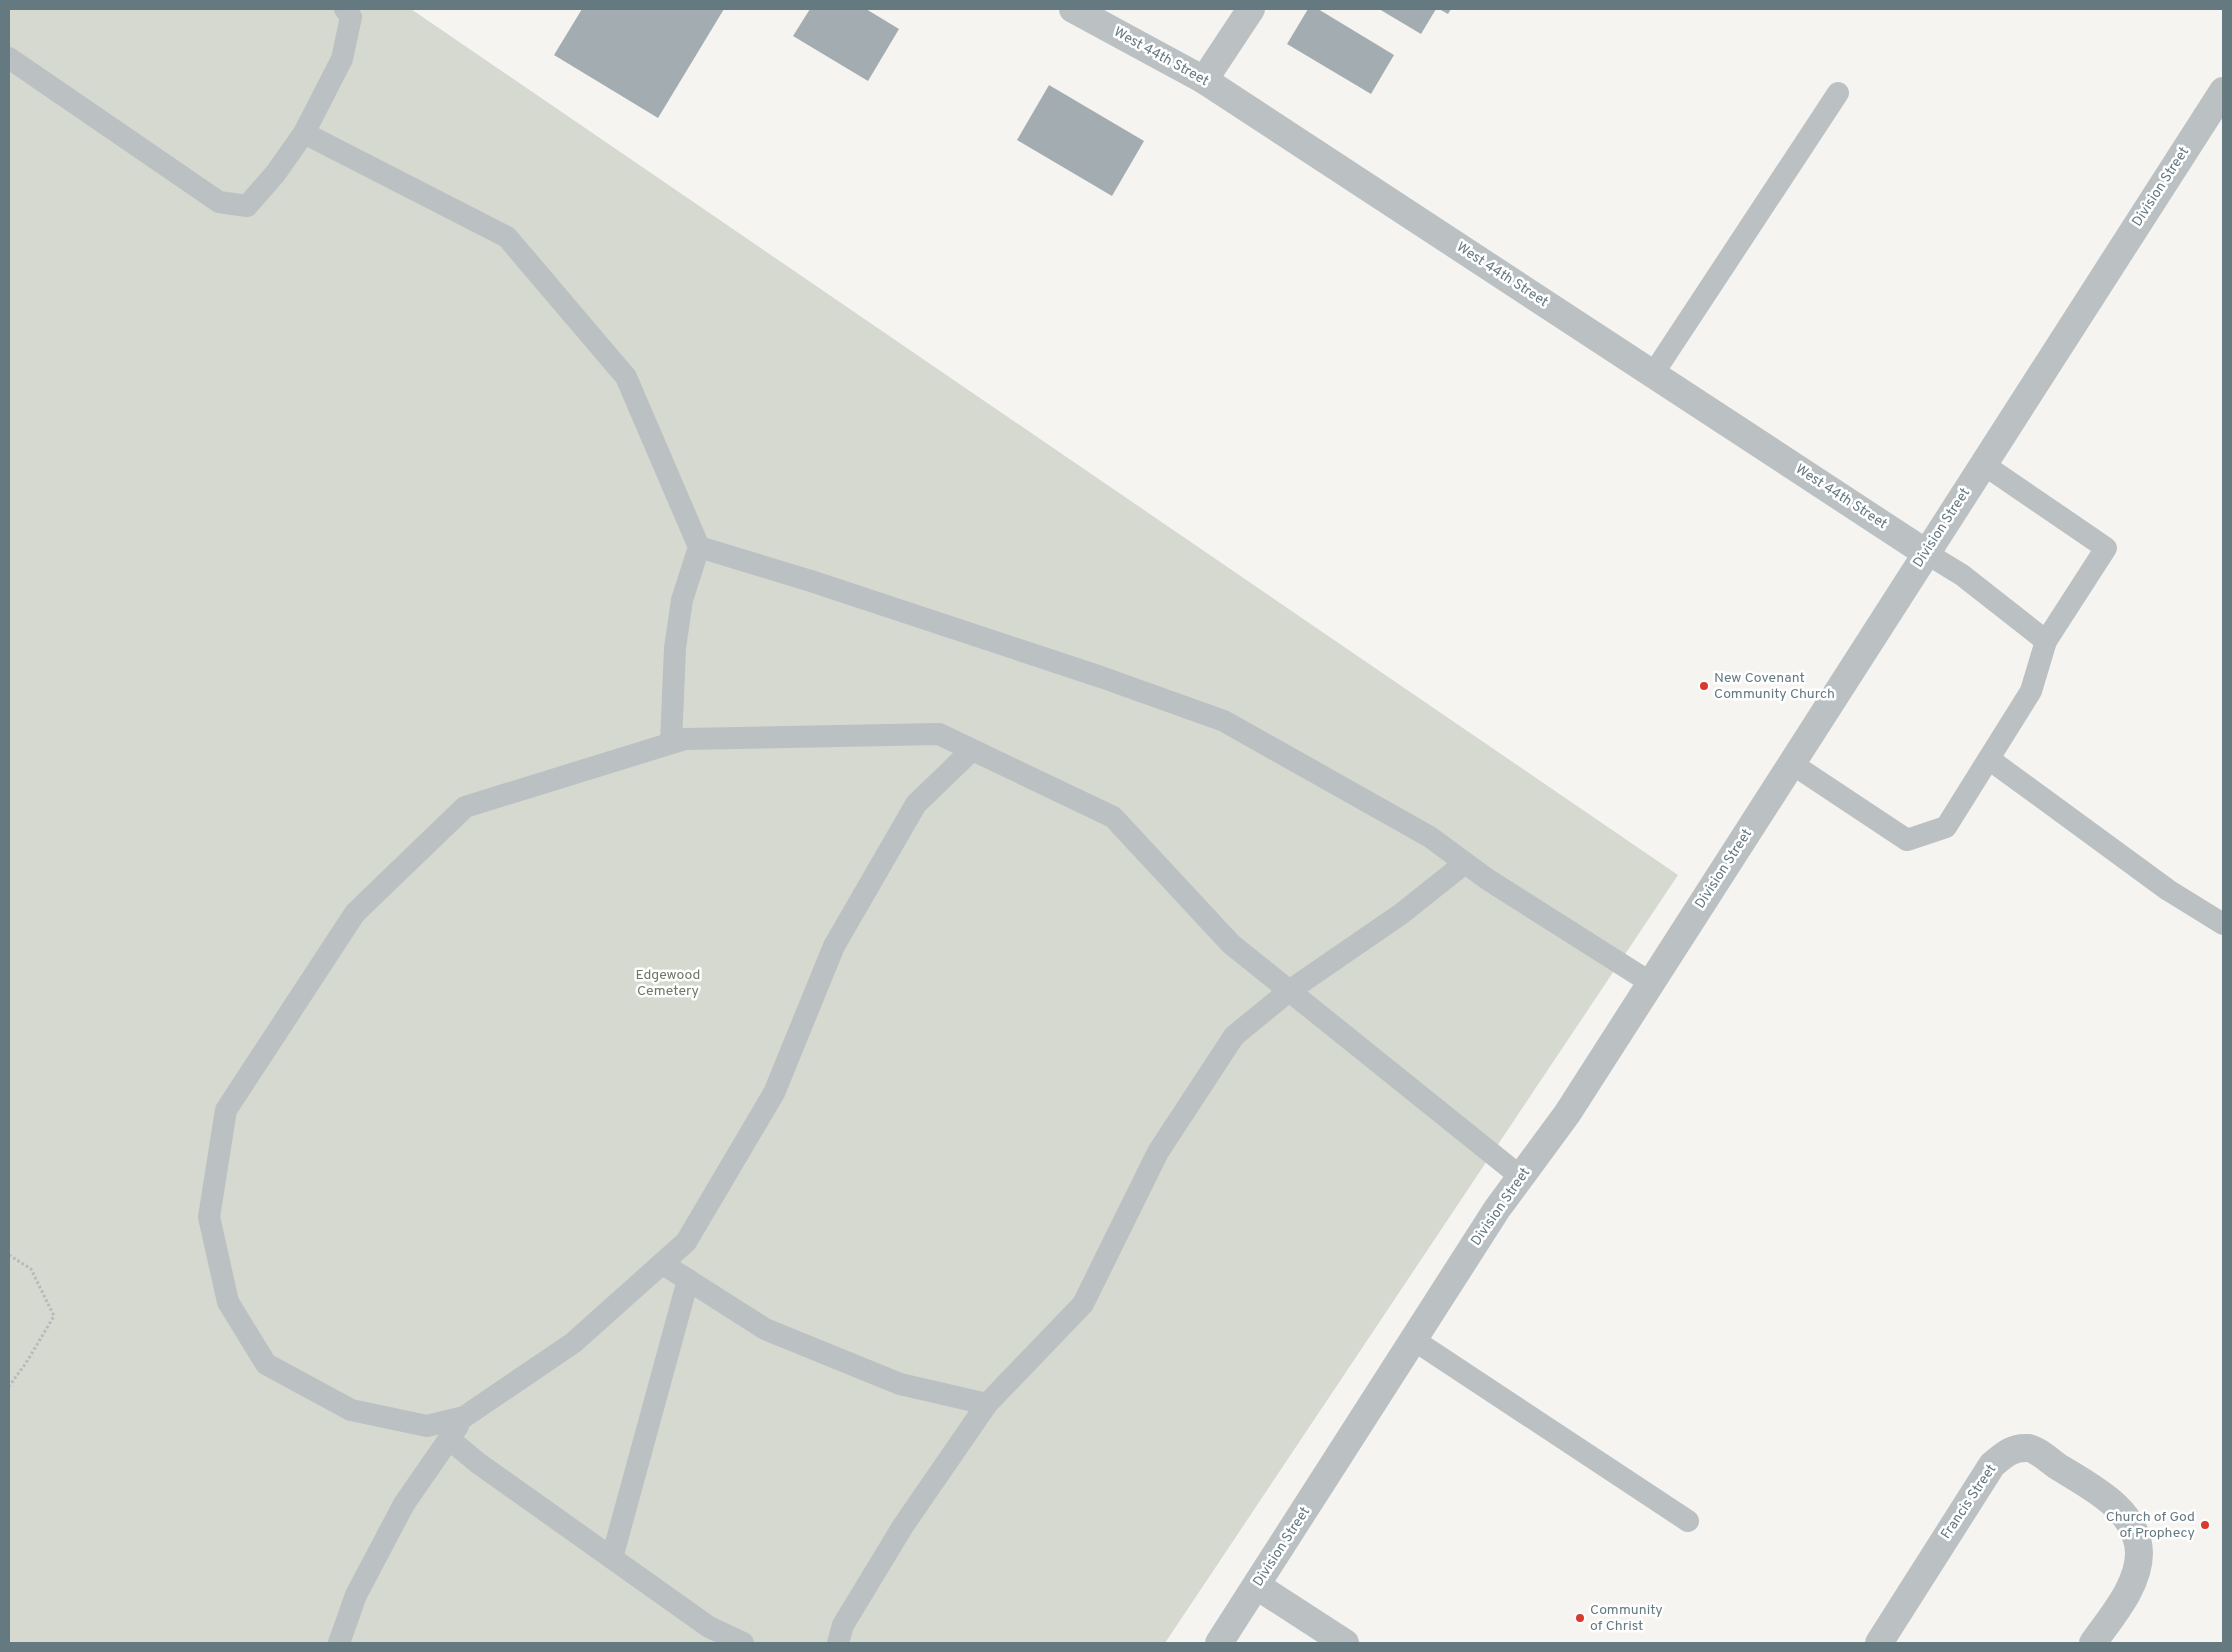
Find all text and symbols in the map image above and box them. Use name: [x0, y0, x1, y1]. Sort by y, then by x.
street label: West 44th Street: [1111, 24, 1211, 90]
street label: Division Street: [2129, 144, 2193, 230]
street label: West 44th Street: [1453, 239, 1551, 311]
street label: West 44th Street: [1792, 461, 1890, 533]
street label: Division Street: [1910, 485, 1974, 571]
place label: New Covenant Community Church: [1714, 670, 1835, 703]
marker: New Covenant Community Church: [1698, 680, 1710, 692]
street label: Division Street: [1692, 826, 1756, 912]
park label: Edgewood Cemetery: [636, 967, 700, 1000]
street label: Division Street: [1468, 1165, 1534, 1249]
street label: Francis Street: [1938, 1461, 2000, 1543]
street label: Division Street: [1250, 1504, 1314, 1590]
place label: Church of God of Prophecy: [2106, 1509, 2195, 1542]
marker: Church of God of Prophecy: [2199, 1519, 2211, 1531]
place label: Community of Christ: [1590, 1602, 1663, 1635]
marker: Community of Christ: [1574, 1612, 1586, 1624]

